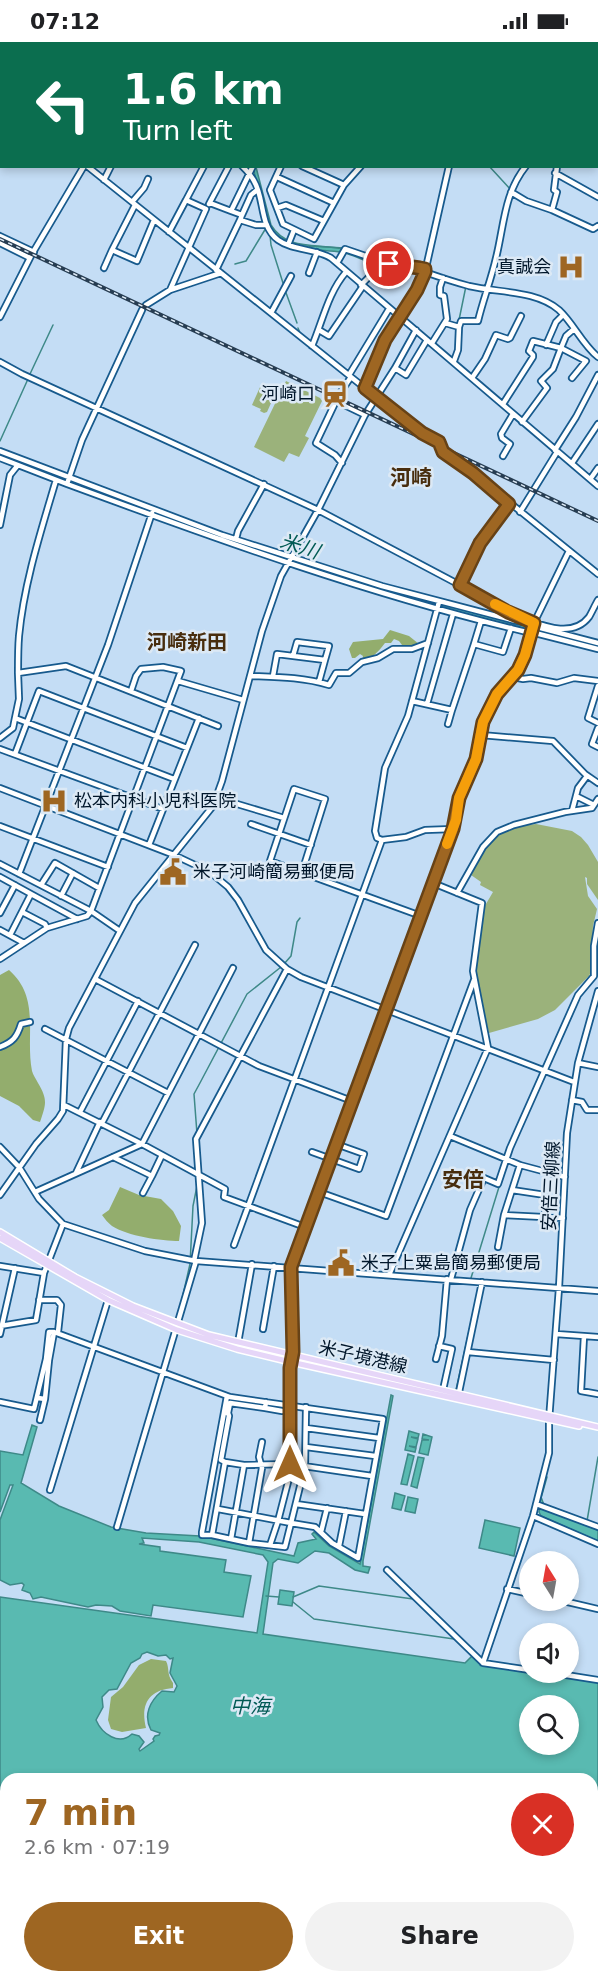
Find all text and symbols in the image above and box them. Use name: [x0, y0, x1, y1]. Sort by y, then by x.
text: 07:12: [30, 9, 100, 34]
text: 1.6 km: [123, 65, 284, 114]
icon: left: [24, 66, 102, 144]
text: Turn left: [123, 115, 233, 146]
pin: [363, 238, 414, 289]
icon: arrive: [372, 247, 405, 280]
hospital icon: 真誠会: [556, 252, 586, 282]
place label: 真誠会: [497, 256, 551, 277]
station icon: 河崎口: [320, 379, 350, 409]
place label: 河崎口: [261, 383, 315, 404]
district label: 河崎: [390, 466, 432, 490]
water label: 米川: [277, 528, 325, 564]
district label: 河崎新田: [147, 630, 227, 654]
hospital icon: 松本内科小児科医院: [39, 786, 69, 816]
place label: 松本内科小児科医院: [74, 790, 236, 811]
public building icon: 米子河崎簡易郵便局: [158, 857, 188, 887]
place label: 米子河崎簡易郵便局: [193, 861, 355, 882]
street label: 安倍三柳線: [538, 1140, 563, 1231]
district label: 安倍: [442, 1168, 484, 1192]
public building icon: 米子上粟島簡易郵便局: [326, 1248, 356, 1278]
place label: 米子上粟島簡易郵便局: [361, 1252, 541, 1273]
street label: 米子境港線: [317, 1336, 409, 1377]
position arrow: [258, 1432, 322, 1496]
north arrow: [519, 1551, 579, 1611]
map controls: [519, 1551, 579, 1755]
button: sound: [519, 1623, 579, 1683]
water label: 中海: [230, 1694, 273, 1718]
button: search: [519, 1695, 579, 1755]
text: 7 min: [24, 1792, 137, 1833]
button: close: [511, 1793, 574, 1856]
text: 2.6 km · 07:19: [24, 1835, 170, 1859]
button: Exit: [24, 1902, 293, 1971]
button: Share: [305, 1902, 574, 1971]

